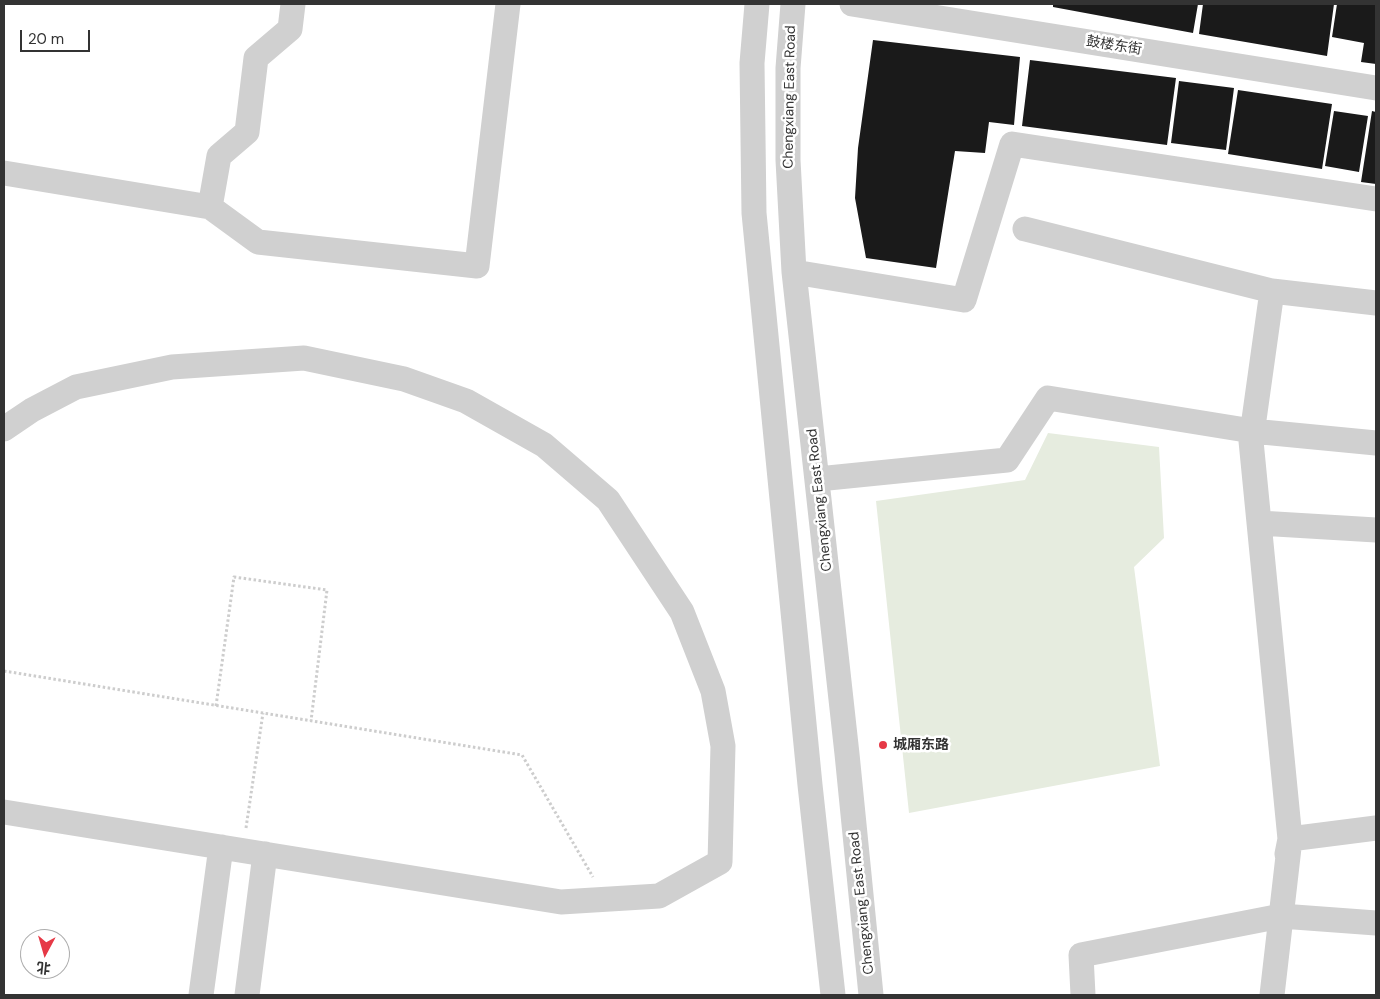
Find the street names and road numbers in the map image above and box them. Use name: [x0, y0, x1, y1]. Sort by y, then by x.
street label: Chengxiang East Road: [780, 25, 800, 169]
street label: 鼓楼东街: [1085, 33, 1143, 59]
street label: Chengxiang East Road: [804, 428, 836, 572]
street label: Chengxiang East Road: [846, 831, 878, 975]

